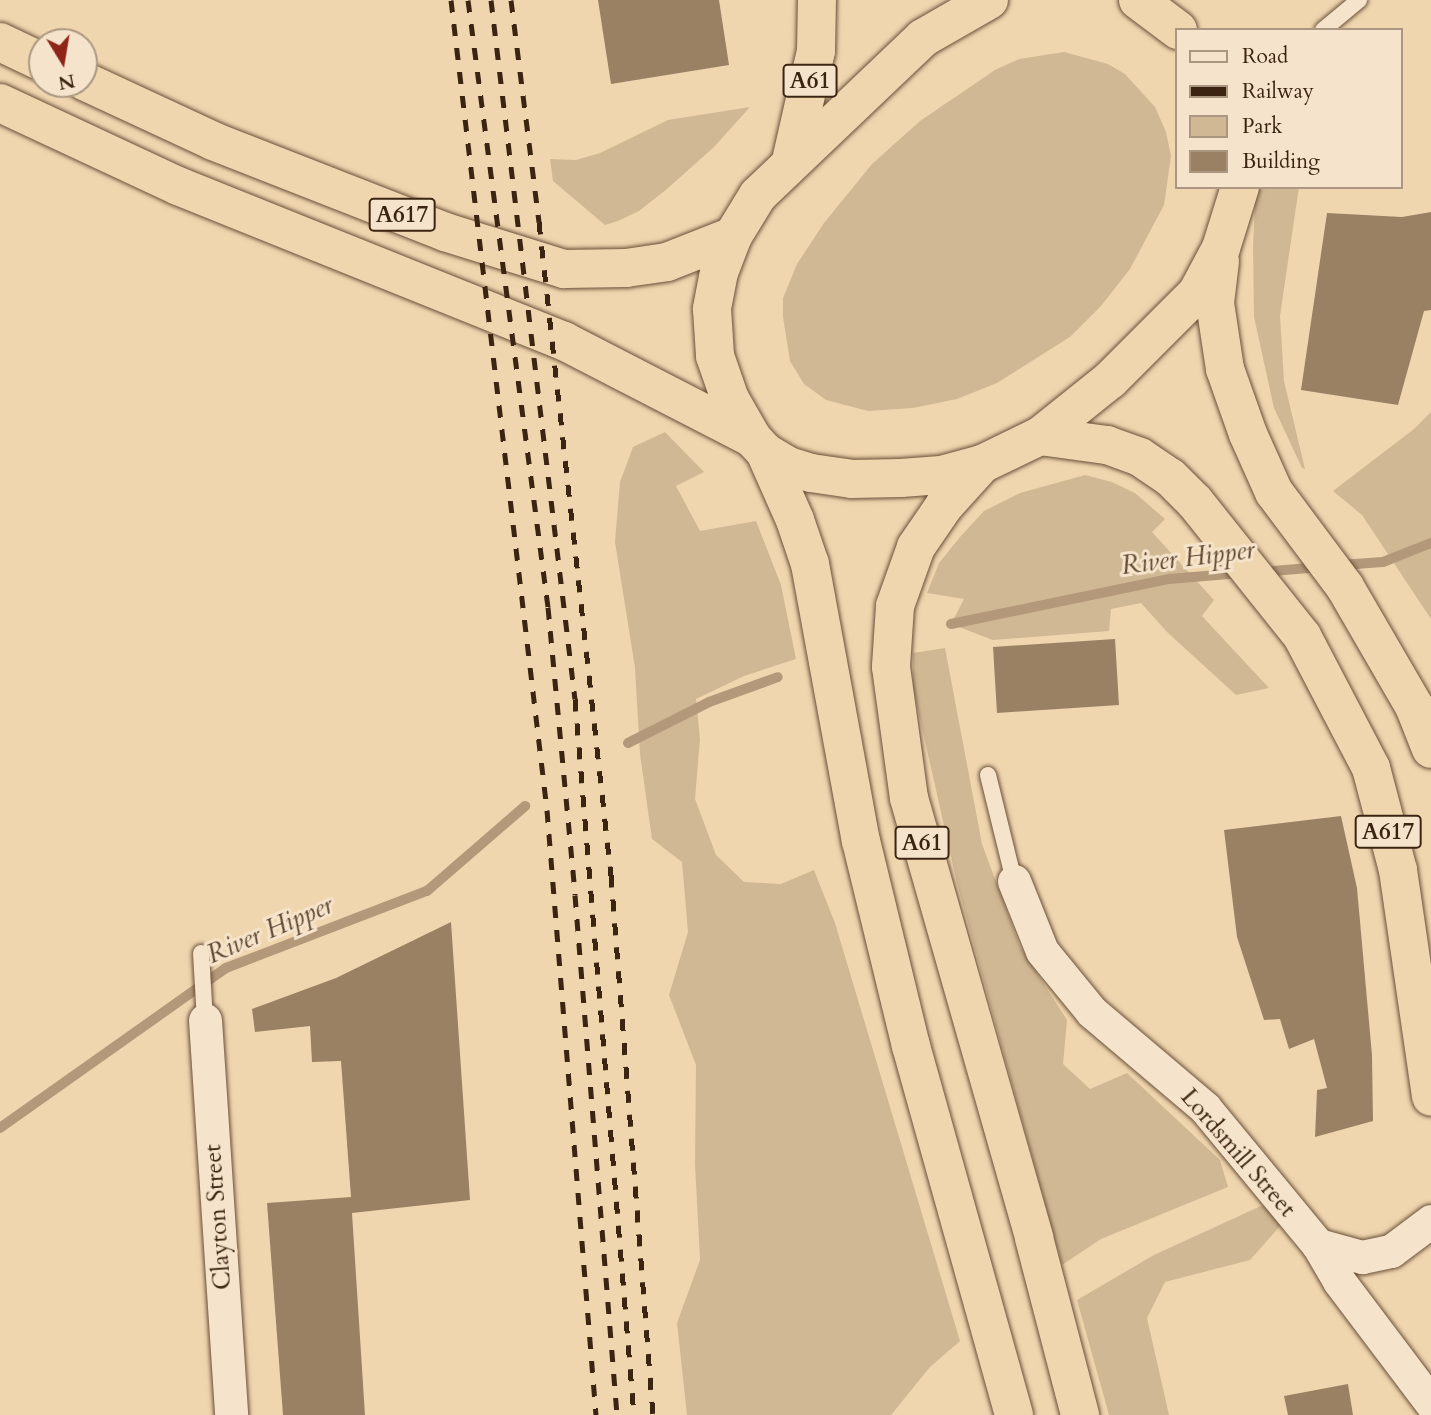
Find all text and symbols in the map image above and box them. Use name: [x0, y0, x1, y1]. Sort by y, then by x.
north arrow: [28, 28, 98, 98]
legend: [1176, 28, 1403, 189]
text: Road: [1242, 42, 1288, 71]
road number: A61: [782, 61, 838, 100]
text: N: [56, 67, 77, 96]
text: Railway: [1242, 77, 1314, 106]
text: Park: [1242, 112, 1282, 141]
text: Building: [1242, 147, 1320, 176]
road number: A617: [367, 196, 437, 234]
water label: River Hipper: [1120, 534, 1256, 582]
road number: A617: [1353, 812, 1423, 852]
road number: A61: [894, 824, 950, 862]
water label: River Hipper: [202, 889, 338, 971]
street label: Lordsmill Street: [1174, 1083, 1302, 1223]
street label: Clayton Street: [199, 1143, 237, 1291]

